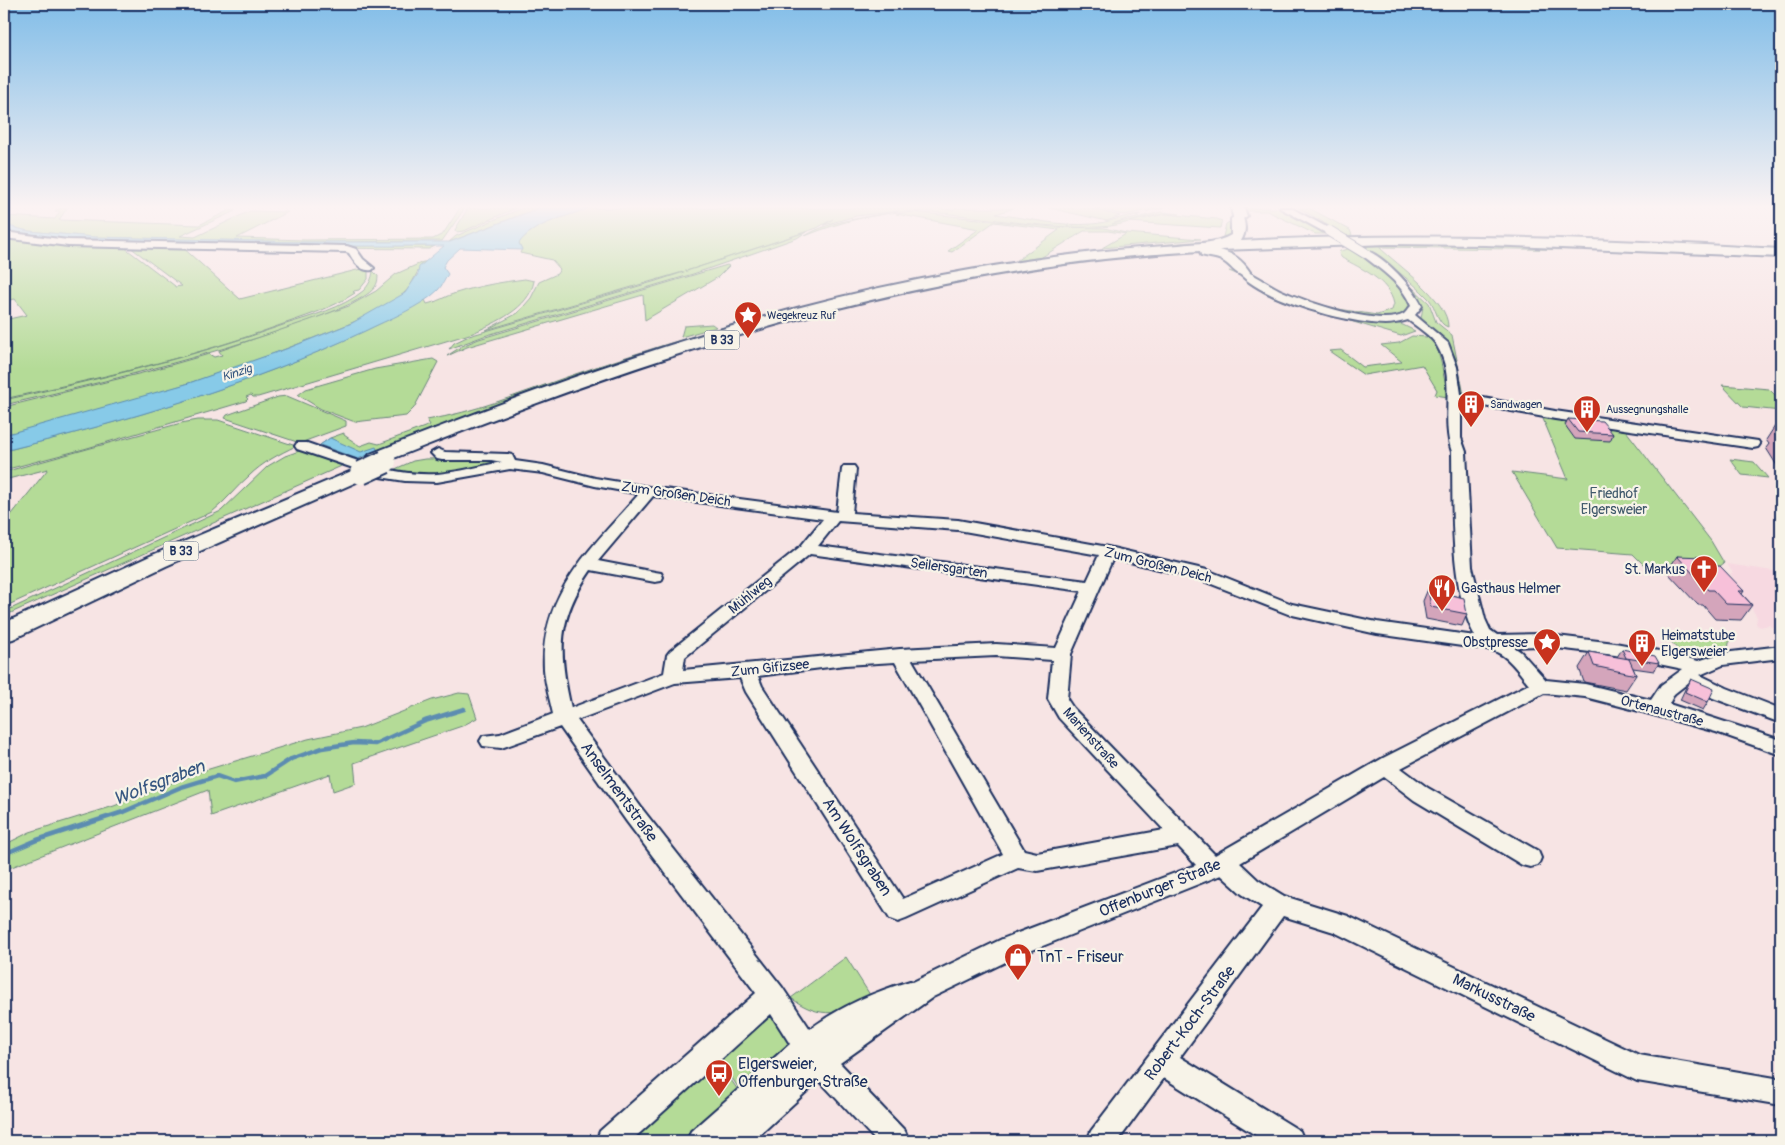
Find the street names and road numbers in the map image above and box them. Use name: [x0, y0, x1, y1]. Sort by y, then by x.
road number: B 33: [704, 330, 740, 350]
street label: Zum Großen Deich: [620, 478, 732, 510]
road number: B 33: [164, 542, 198, 560]
street label: Zum Großen Deich: [1102, 543, 1214, 587]
street label: Seilersgarten: [909, 554, 989, 582]
street label: Mühlweg: [725, 572, 775, 618]
street label: Zum Gifizsee: [730, 655, 810, 681]
street label: Ortenaustraße: [1619, 692, 1705, 730]
street label: Marienstraße: [1059, 704, 1123, 772]
street label: Anselmentstraße: [576, 738, 662, 846]
street label: Am Wolfsgraben: [818, 794, 896, 900]
street label: Offenburger Straße: [1096, 854, 1224, 922]
street label: Robert-Koch-Straße: [1140, 961, 1240, 1084]
street label: Markusstraße: [1449, 969, 1539, 1027]

